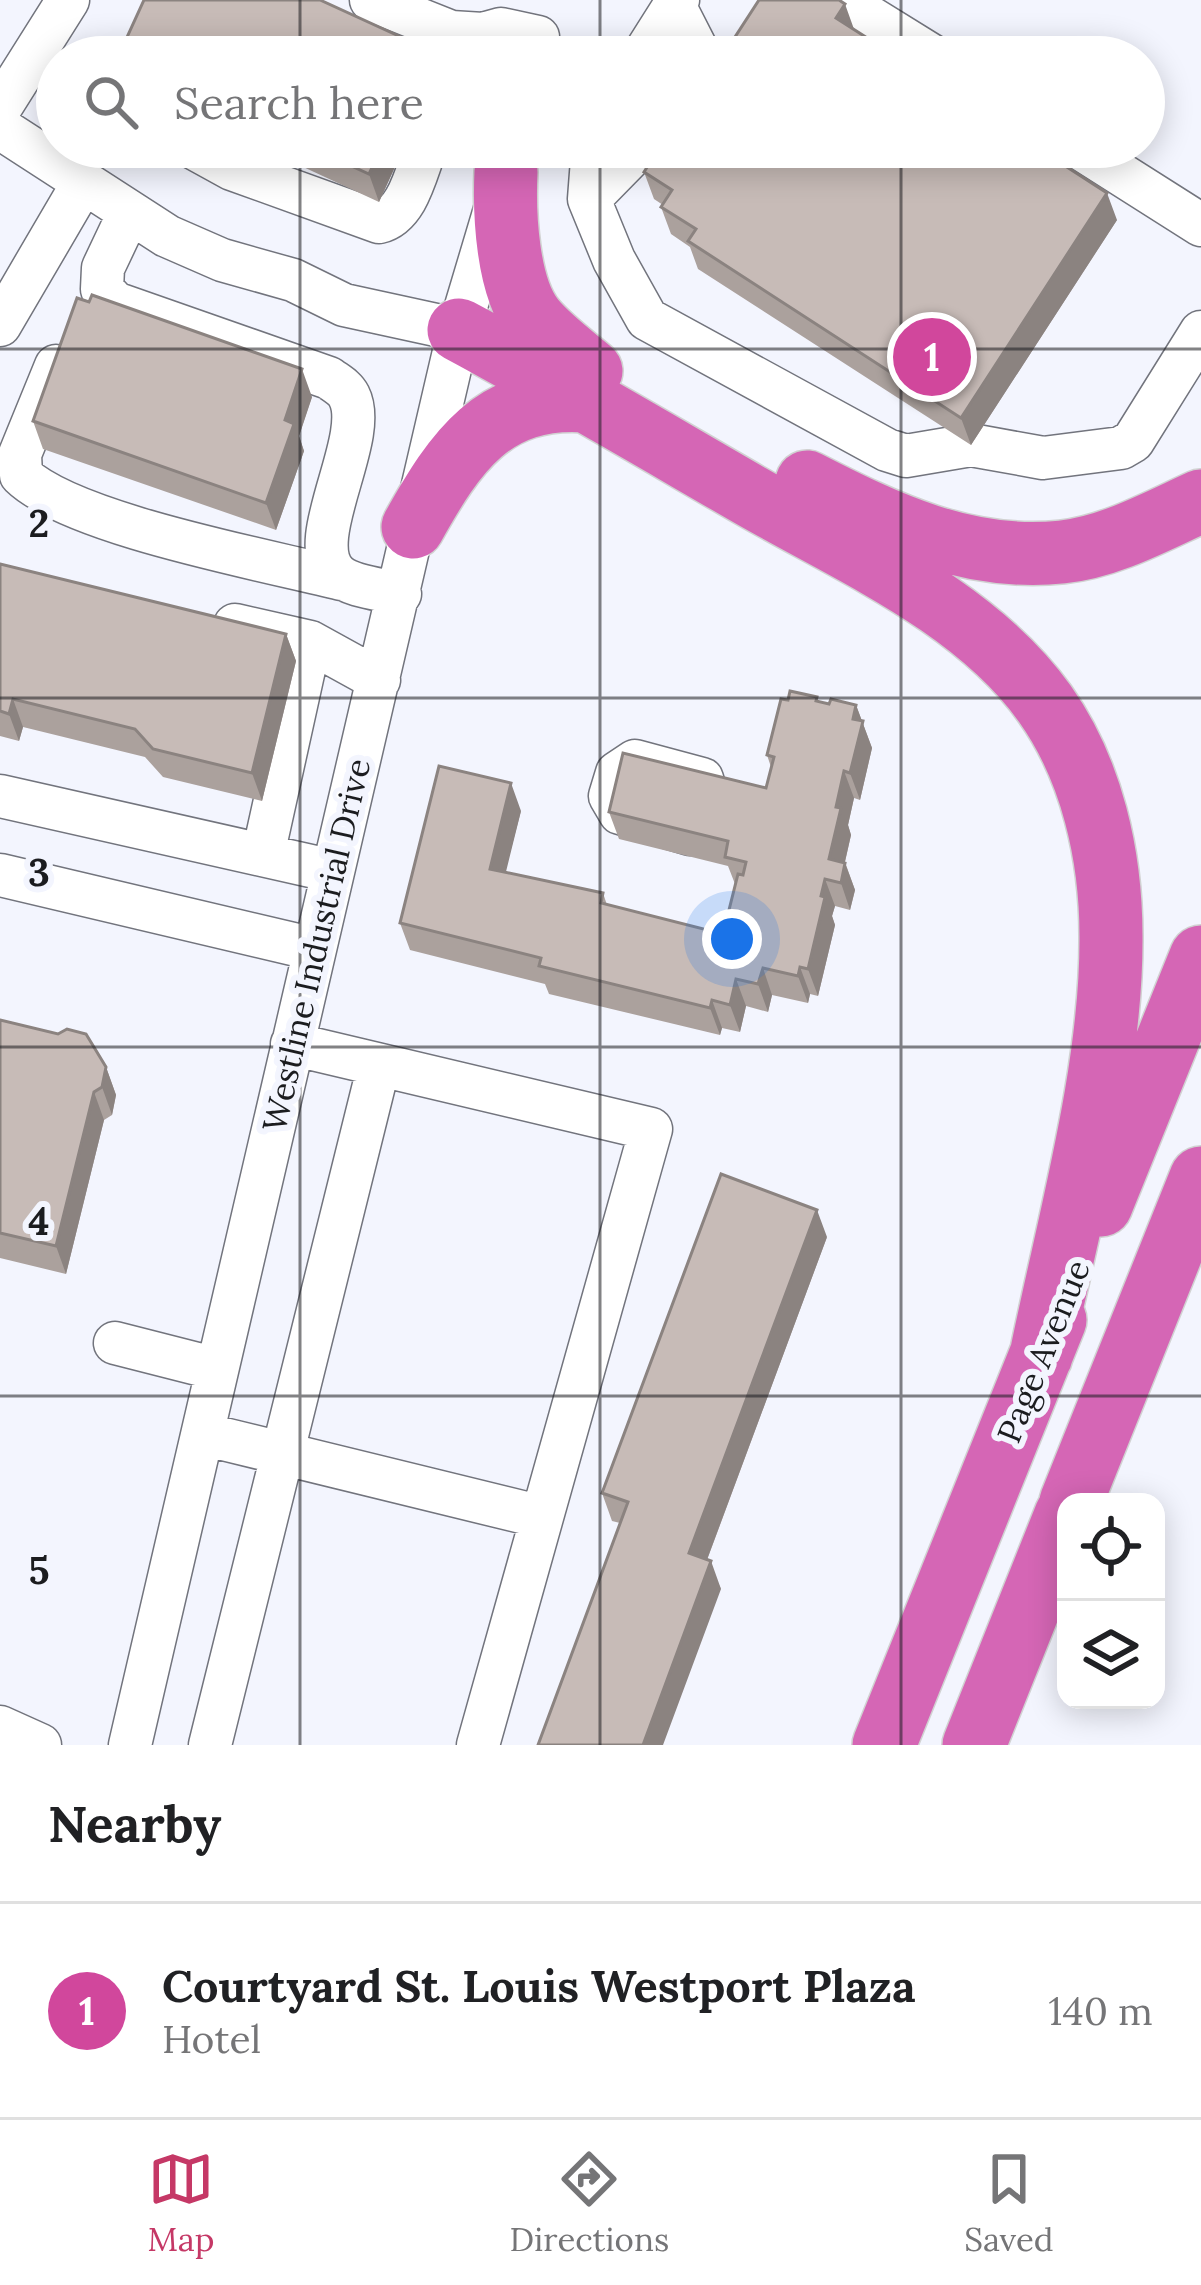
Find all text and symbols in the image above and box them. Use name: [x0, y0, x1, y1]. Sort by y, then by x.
search box: [36, 36, 1165, 168]
icon: search: [78, 69, 144, 135]
text: Search here: [174, 74, 424, 131]
pin: 1: [893, 312, 971, 402]
text: 2: [29, 498, 49, 548]
street label: Westline Industrial Drive: [253, 754, 379, 1136]
text: 3: [28, 847, 50, 897]
your location: [702, 909, 762, 969]
text: 4: [28, 1196, 50, 1246]
street label: Page Avenue: [987, 1253, 1099, 1449]
map controls: [1057, 1493, 1165, 1709]
button: locate: [1057, 1493, 1165, 1601]
text: 5: [28, 1545, 50, 1595]
button: layers: [1057, 1601, 1165, 1709]
text: Nearby: [48, 1791, 221, 1856]
text: Courtyard St. Louis Westport Plaza: [162, 1957, 915, 2014]
text: 1: [79, 1986, 95, 2036]
text: 140 m: [1048, 1986, 1153, 2036]
text: Hotel: [162, 2014, 261, 2064]
tab: Map: [147, 2146, 215, 2260]
tab: Directions: [510, 2146, 669, 2260]
tab: Saved: [964, 2146, 1053, 2260]

